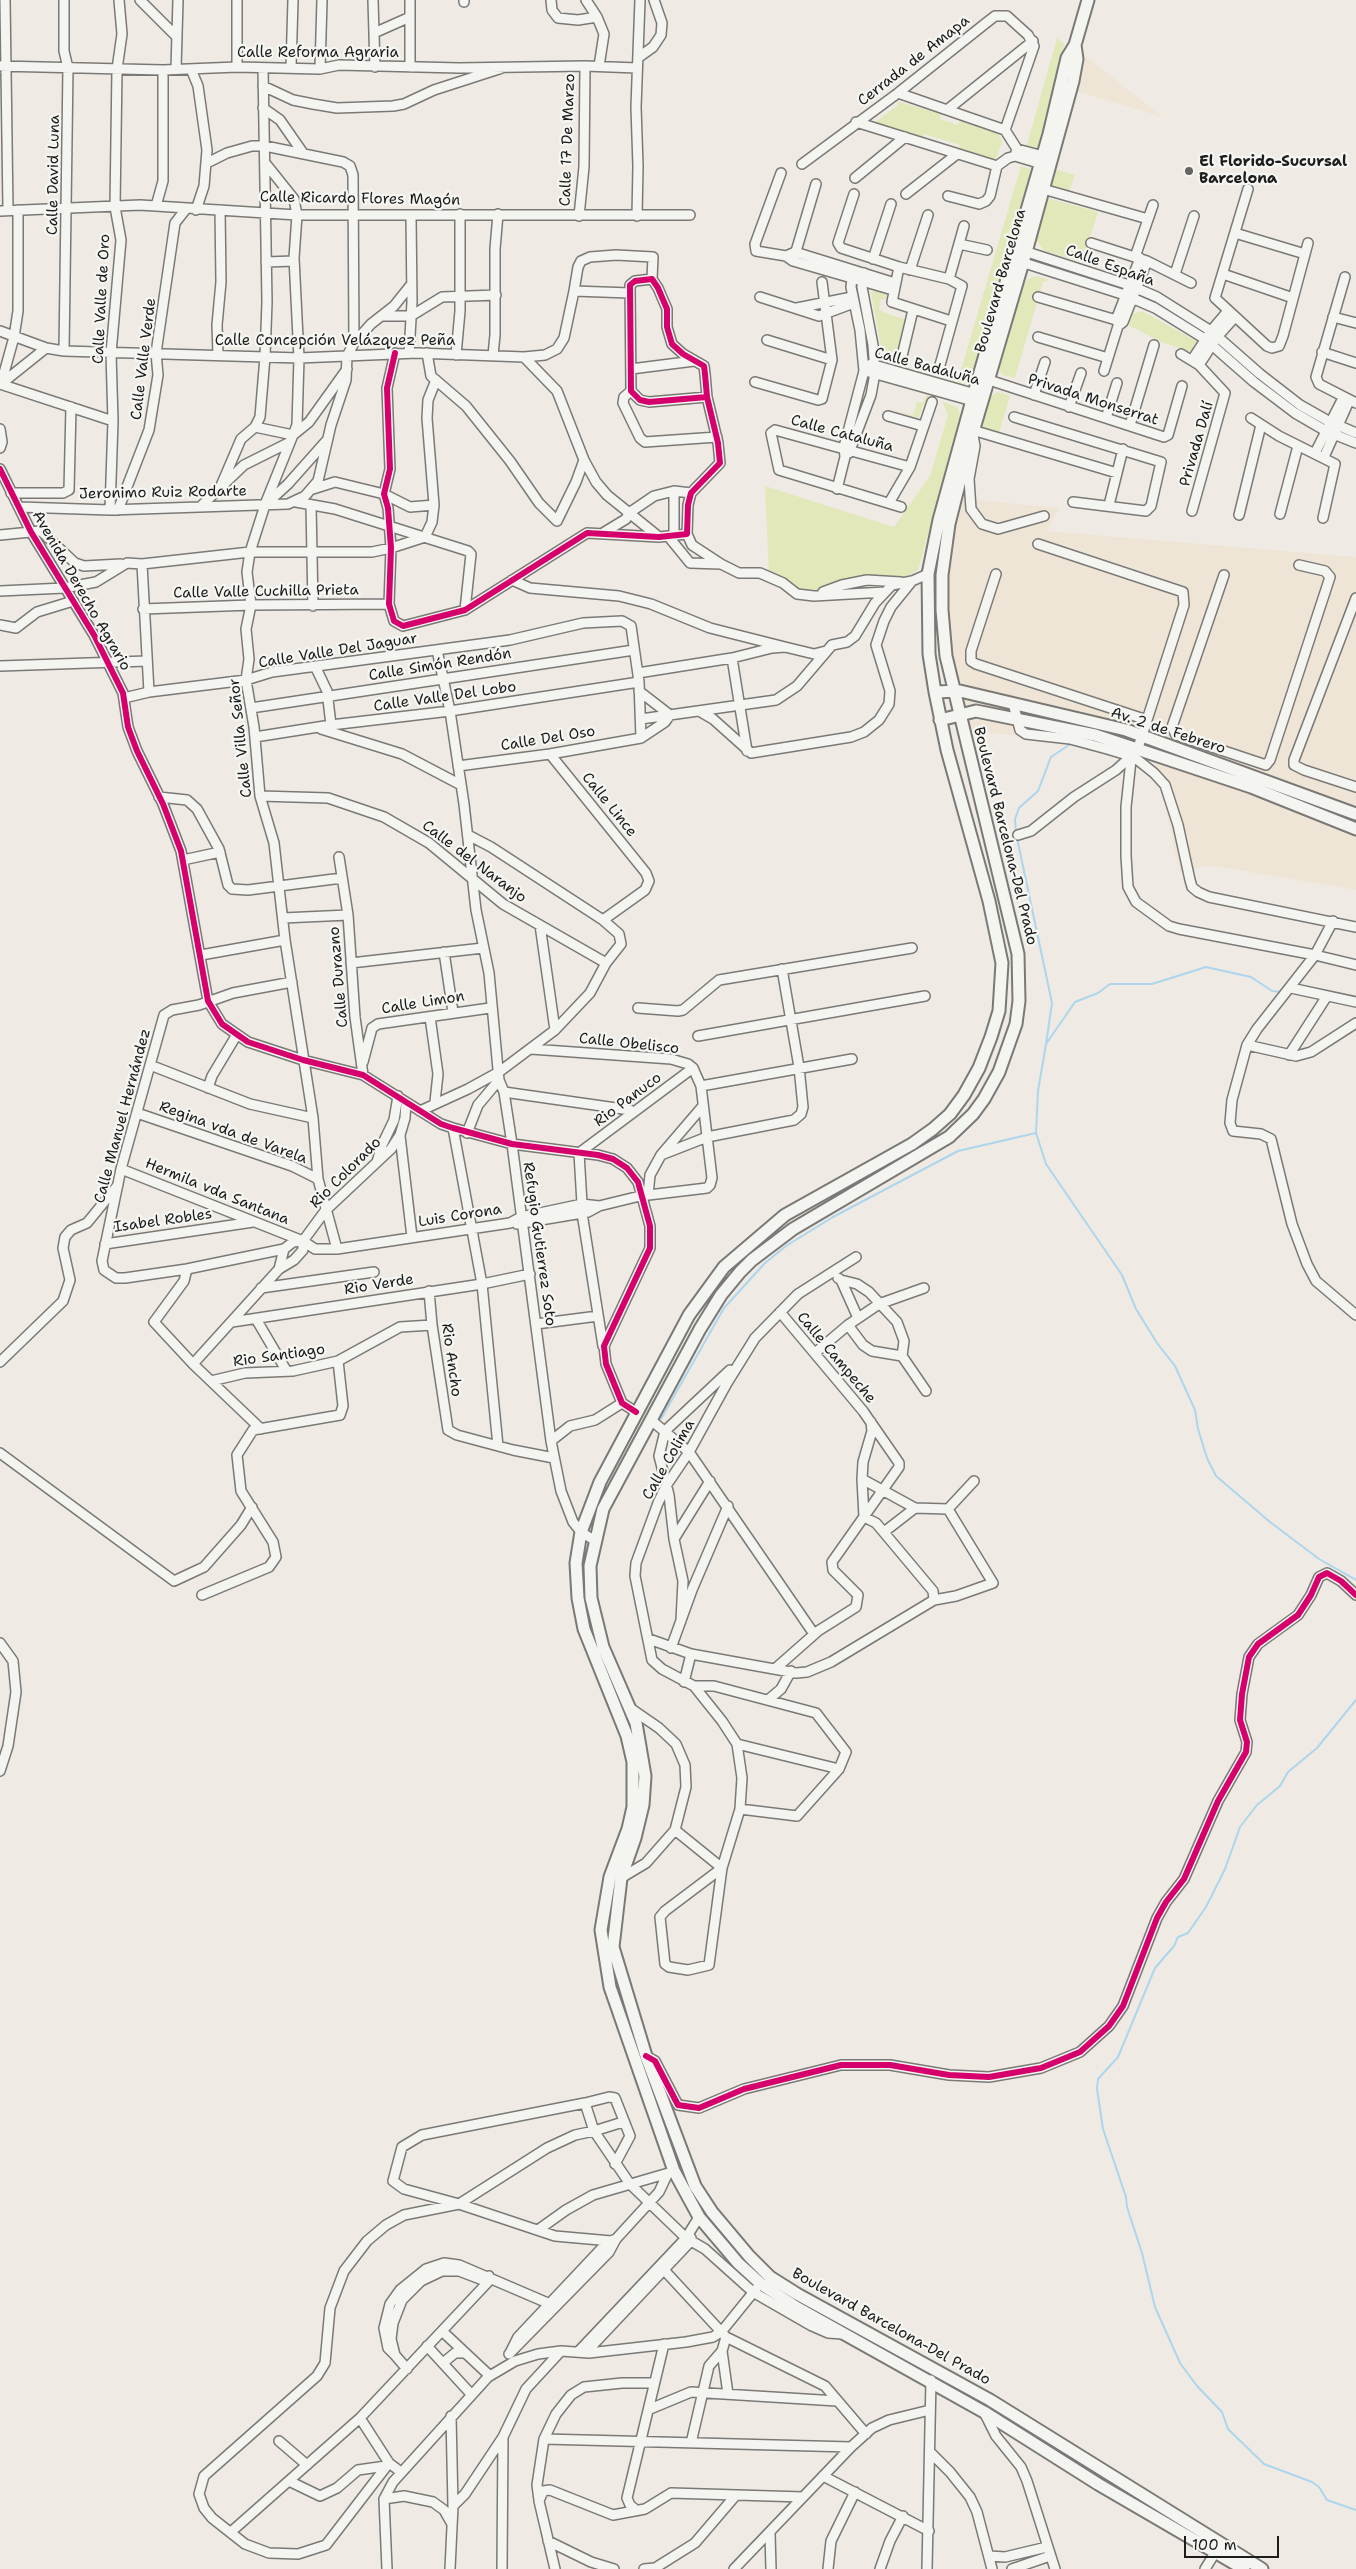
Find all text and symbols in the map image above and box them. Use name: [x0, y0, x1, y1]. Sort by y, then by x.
street label: Cerrada de Amapa: [855, 12, 973, 110]
street label: Calle Reforma Agraria: [237, 44, 399, 62]
street label: Calle 17 De Marzo: [557, 73, 579, 207]
street label: Calle David Luna: [44, 115, 64, 235]
place label: El Florido-Sucursal Barcelona: [1199, 153, 1347, 188]
marker: El Florido-Sucursal Barcelona: [1183, 165, 1195, 177]
street label: Calle Ricardo Flores Magón: [260, 188, 460, 210]
street label: Boulevard Barcelona: [972, 207, 1030, 355]
street label: Calle Valle de Oro: [90, 233, 114, 365]
street label: Calle España: [1063, 242, 1157, 290]
street label: Calle Valle Verde: [128, 297, 160, 421]
street label: Calle Concepción Velázquez Peña: [215, 332, 455, 350]
street label: Calle Badaluña: [872, 344, 982, 390]
street label: Privada Monserrat: [1025, 370, 1161, 430]
street label: Privada Dalí: [1176, 399, 1218, 489]
street label: Calle Cataluña: [789, 412, 895, 456]
street label: Jeronimo Ruiz Rodarte: [79, 483, 247, 503]
street label: Avenida Derecho Agrario: [28, 508, 134, 674]
street label: Calle Valle Cuchilla Prieta: [173, 581, 359, 603]
street label: Calle Valle Del Jaguar: [257, 630, 419, 672]
street label: Calle Simón Rendón: [367, 645, 513, 685]
street label: Calle Villa Señor: [226, 677, 256, 799]
street label: Calle Valle Del Lobo: [373, 678, 517, 716]
street label: Av. 2 de Febrero: [1108, 704, 1228, 758]
street label: Calle Del Oso: [499, 723, 597, 755]
street label: Boulevard Barcelona-Del Prado: [969, 725, 1041, 947]
street label: Calle Lince: [578, 769, 640, 841]
street label: Calle del Naranjo: [418, 817, 530, 907]
street label: Calle Durazno: [326, 926, 352, 1028]
street label: Calle Limon: [380, 988, 466, 1018]
street label: Calle Manuel Hernández: [91, 1027, 155, 1205]
street label: Calle Obelisco: [578, 1030, 680, 1058]
street label: Rio Panuco: [591, 1069, 665, 1131]
street label: Regina vda de Varela: [156, 1098, 310, 1168]
street label: Rio Colorado: [307, 1134, 385, 1212]
street label: Hermila vda Santana: [142, 1155, 292, 1229]
street label: Refugio Gutierrez Soto: [519, 1161, 559, 1327]
street label: Luis Corona: [417, 1201, 503, 1231]
street label: Isabel Robles: [113, 1205, 213, 1237]
street label: Rio Verde: [343, 1271, 415, 1299]
street label: Calle Campeche: [793, 1309, 879, 1407]
street label: Rio Ancho: [437, 1322, 465, 1398]
street label: Rio Santiago: [232, 1341, 326, 1371]
street label: Calle Colima: [639, 1417, 699, 1503]
street label: Boulevard Barcelona-Del Prado: [789, 2265, 993, 2389]
scale bar: [1186, 2526, 1281, 2558]
text: 100 m: [1192, 2535, 1237, 2555]

